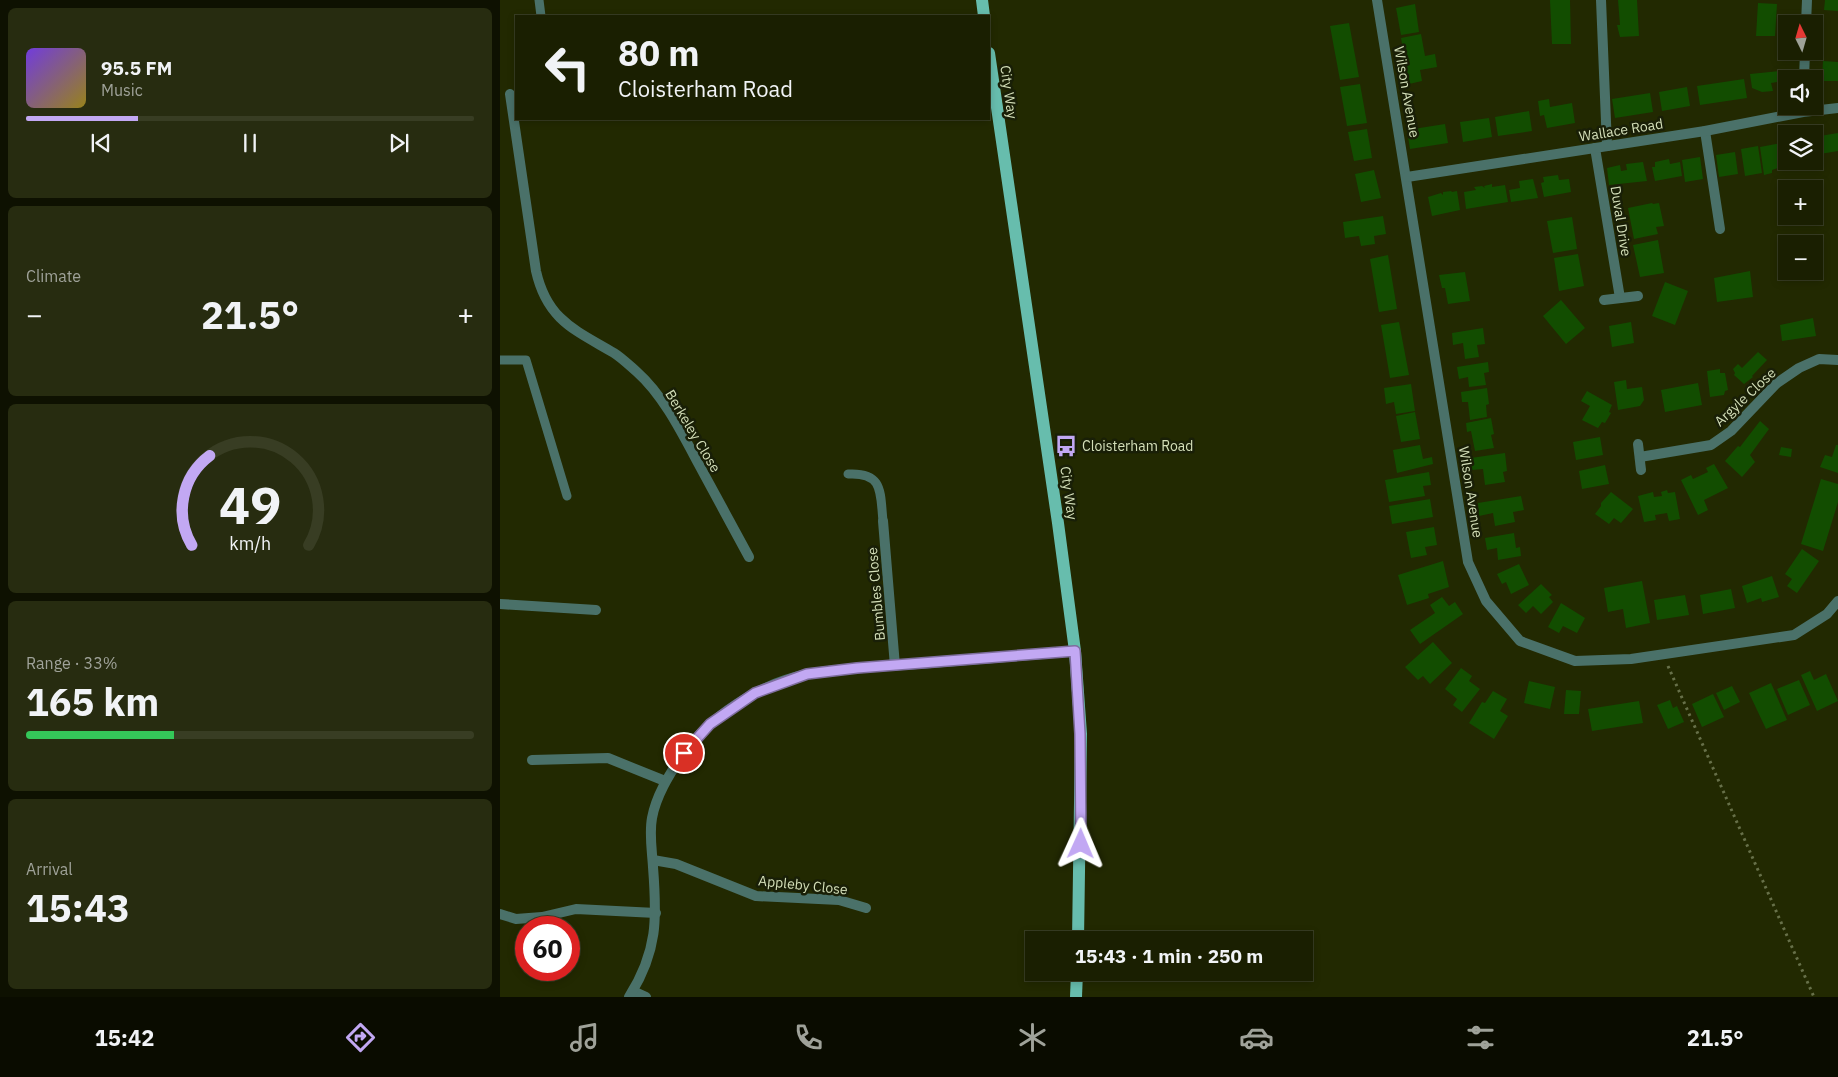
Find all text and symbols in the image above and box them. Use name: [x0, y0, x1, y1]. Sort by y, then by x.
north arrow: [1778, 15, 1822, 60]
map controls: [1778, 15, 1823, 280]
text: 80 m: [618, 30, 700, 76]
icon: left: [535, 35, 600, 100]
street label: Wilson Avenue: [1390, 45, 1424, 139]
text: 95.5 FM: [101, 56, 172, 80]
street label: City Way: [996, 64, 1022, 120]
button: sound: [1778, 70, 1823, 115]
text: Cloisterham Road: [618, 74, 793, 103]
text: Music: [101, 80, 143, 100]
street label: Wallace Road: [1578, 114, 1664, 146]
button: layers: [1778, 125, 1823, 170]
icon: previous: [87, 129, 115, 157]
icon: pause: [236, 129, 264, 157]
icon: next: [385, 129, 413, 157]
button: +: [1778, 180, 1823, 225]
street label: Duval Drive: [1607, 184, 1636, 258]
button: −: [1778, 235, 1823, 280]
text: Climate: [26, 266, 81, 286]
text: 21.5°: [201, 290, 299, 339]
text: −: [26, 296, 43, 333]
text: +: [457, 296, 474, 333]
street label: Argyle Close: [1710, 364, 1780, 430]
street label: Berkeley Close: [661, 386, 725, 476]
bus stop icon: Cloisterham Road: [1053, 433, 1079, 459]
place label: Cloisterham Road: [1082, 437, 1193, 455]
street label: Wilson Avenue: [1455, 445, 1487, 539]
street label: City Way: [1056, 465, 1082, 521]
text: 49: [219, 471, 281, 538]
text: km/h: [229, 532, 271, 555]
street label: Bumbles Close: [863, 546, 889, 642]
text: Range · 33%: [26, 653, 118, 673]
text: 165 km: [26, 677, 159, 726]
pin: [663, 732, 705, 774]
icon: arrive: [670, 739, 698, 767]
position arrow: [1054, 817, 1106, 869]
text: Arrival: [26, 859, 73, 879]
street label: Appleby Close: [757, 871, 849, 899]
text: 15:43: [26, 883, 130, 932]
speed limit sign: 60: [515, 916, 580, 981]
text: 15:43 · 1 min · 250 m: [1075, 944, 1263, 968]
icon: directions: [343, 1020, 378, 1055]
icon: music: [567, 1020, 602, 1055]
icon: phone: [791, 1020, 826, 1055]
icon: climate: [1015, 1020, 1050, 1055]
icon: car: [1239, 1020, 1274, 1055]
icon: filters: [1463, 1020, 1498, 1055]
text: 15:42: [94, 1023, 155, 1052]
text: 21.5°: [1687, 1023, 1744, 1052]

